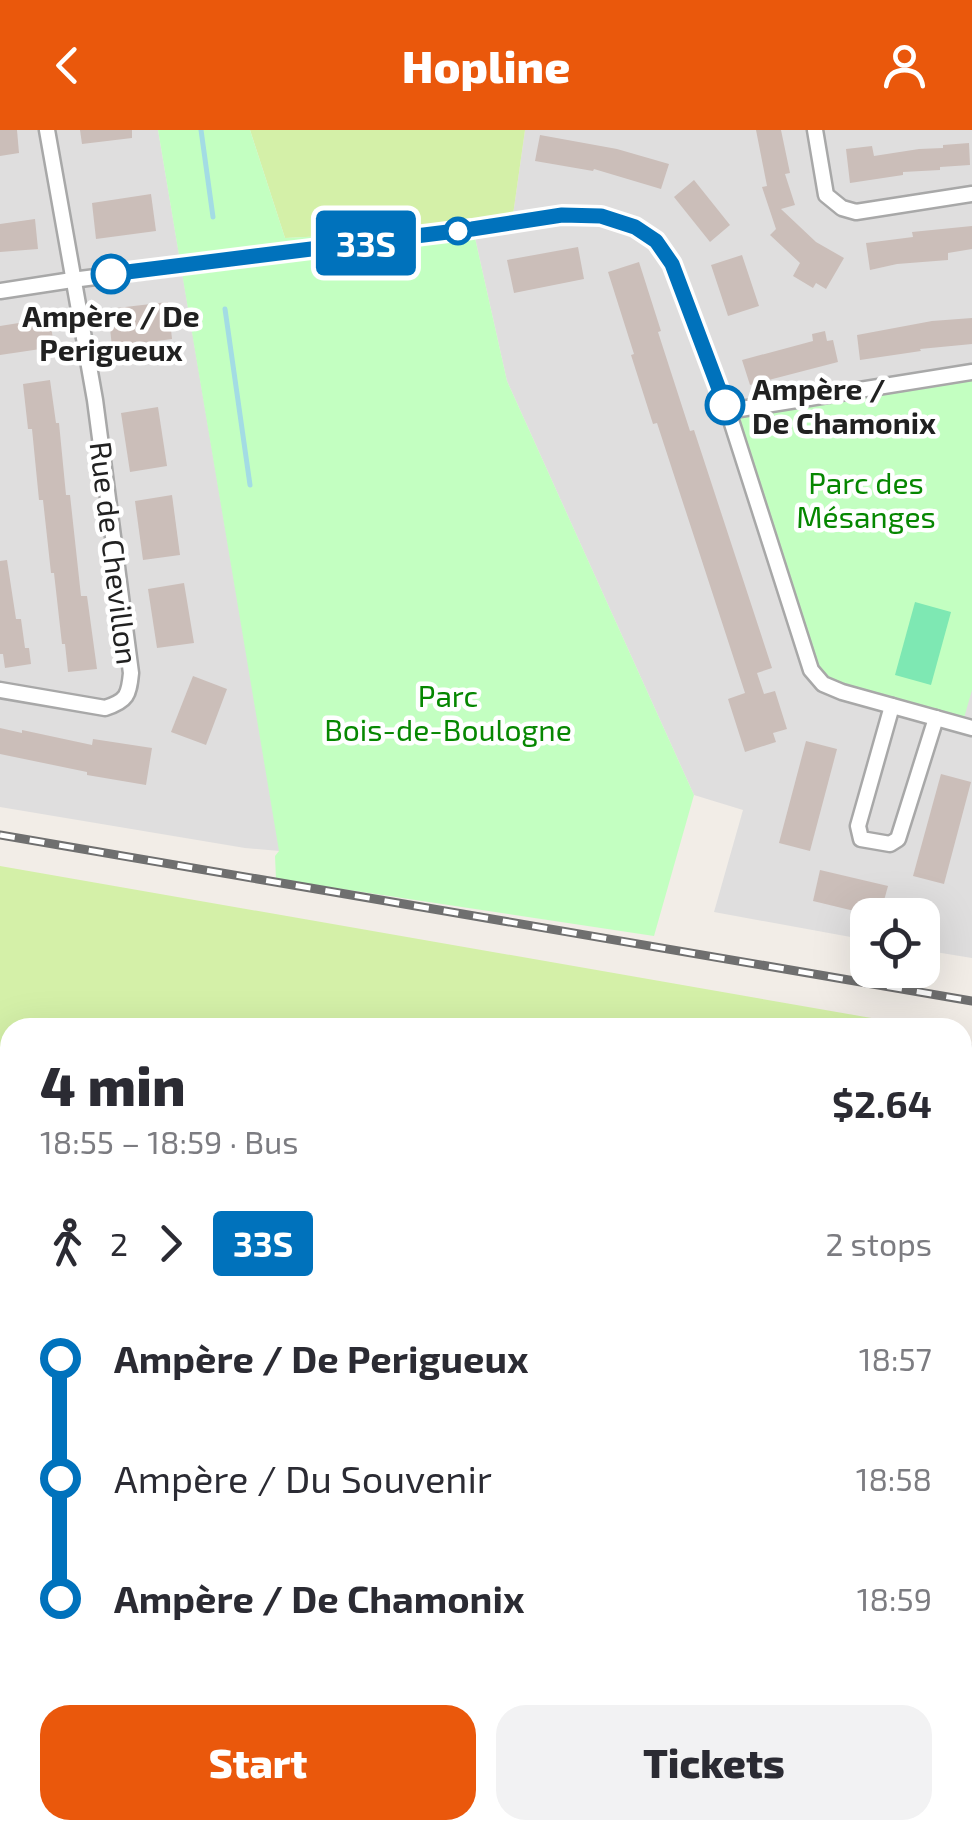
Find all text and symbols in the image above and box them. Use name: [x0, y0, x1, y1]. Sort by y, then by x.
icon: back: [40, 38, 95, 93]
text: Hopline: [402, 38, 570, 92]
icon: person: [877, 38, 932, 93]
line badge: 33S: [308, 210, 424, 276]
unlabelled marker: [445, 218, 471, 244]
text: 33S: [336, 222, 396, 264]
marker: Ampère / De Perigueux: [92, 255, 130, 293]
place label: Ampère / De Perigueux: [22, 297, 200, 367]
place label: Ampère / De Chamonix: [752, 370, 936, 440]
marker: Ampère / De Chamonix: [706, 386, 744, 424]
street label: Rue de Chevillon: [83, 439, 147, 667]
park label: Parc des Mésanges: [796, 464, 936, 534]
park label: Parc Bois-de-Boulogne: [324, 677, 572, 747]
map controls: [850, 898, 940, 988]
button: locate: [850, 898, 940, 988]
text: 4 min: [40, 1051, 186, 1117]
text: $2.64: [832, 1080, 932, 1126]
text: 18:55 – 18:59 · Bus: [40, 1122, 299, 1160]
icon: walk: [40, 1216, 95, 1271]
icon: forward: [143, 1216, 198, 1271]
text: 33S: [233, 1222, 293, 1264]
text: 2: [110, 1224, 128, 1262]
text: 2 stops: [825, 1224, 932, 1262]
text: Ampère / De Perigueux: [114, 1335, 529, 1381]
text: 18:57: [859, 1339, 932, 1377]
text: Ampère / Du Souvenir: [114, 1455, 492, 1501]
text: 18:58: [856, 1459, 932, 1497]
text: Ampère / De Chamonix: [114, 1575, 525, 1621]
text: 18:59: [857, 1579, 932, 1617]
button: Start: [40, 1705, 476, 1820]
button: Tickets: [496, 1705, 932, 1820]

